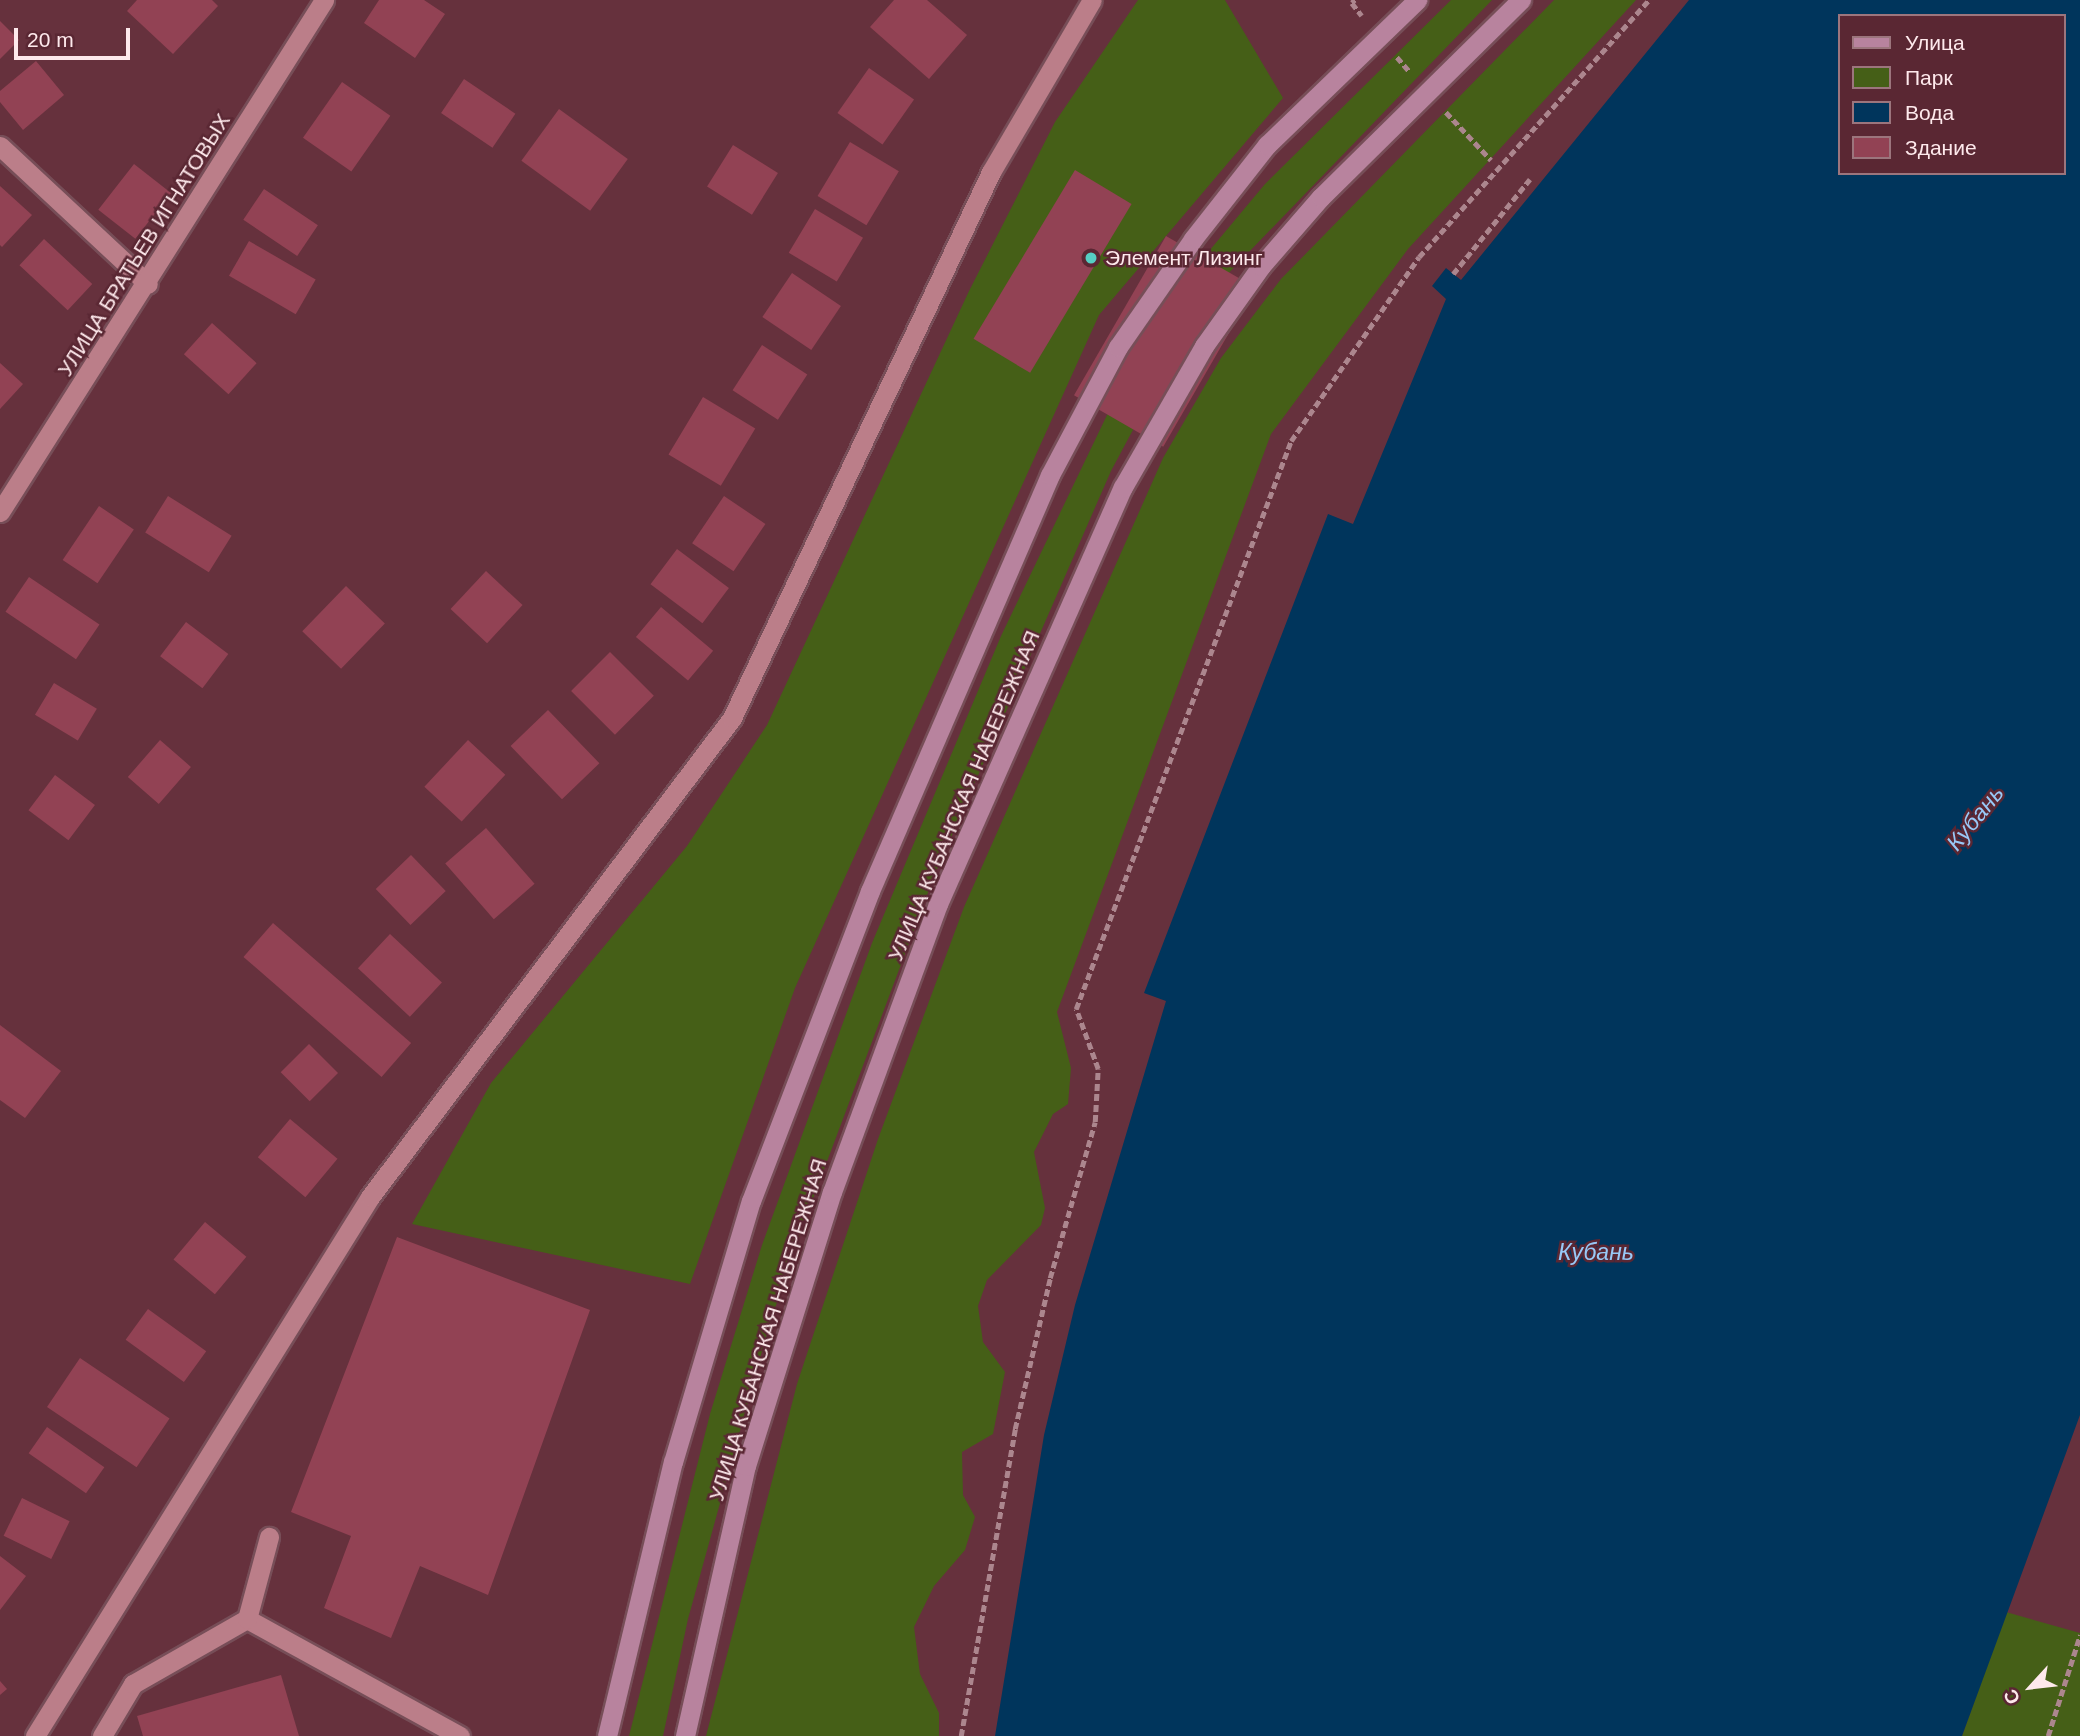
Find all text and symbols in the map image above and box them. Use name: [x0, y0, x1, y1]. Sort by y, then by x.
scale bar: [18, 14, 133, 58]
legend: [1839, 14, 2066, 175]
text: 20 m: [27, 28, 74, 51]
text: Улица: [1905, 31, 1965, 54]
text: Парк: [1905, 66, 1953, 89]
text: Вода: [1905, 101, 1954, 124]
street label: УЛИЦА БРАТЬЕВ ИГНАТОВЫХ: [53, 109, 235, 381]
text: Здание: [1905, 136, 1977, 159]
place label: Элемент Лизинг: [1105, 245, 1263, 271]
marker: Элемент Лизинг: [1083, 250, 1099, 266]
street label: УЛИЦА КУБАНСКАЯ НАБЕРЕЖНАЯ: [883, 627, 1045, 965]
water label: Кубань: [1940, 780, 2010, 856]
street label: УЛИЦА КУБАНСКАЯ НАБЕРЕЖНАЯ: [704, 1156, 832, 1504]
water label: Кубань: [1558, 1238, 1634, 1266]
north arrow: [1996, 1652, 2066, 1722]
text: С: [1999, 1686, 2024, 1708]

